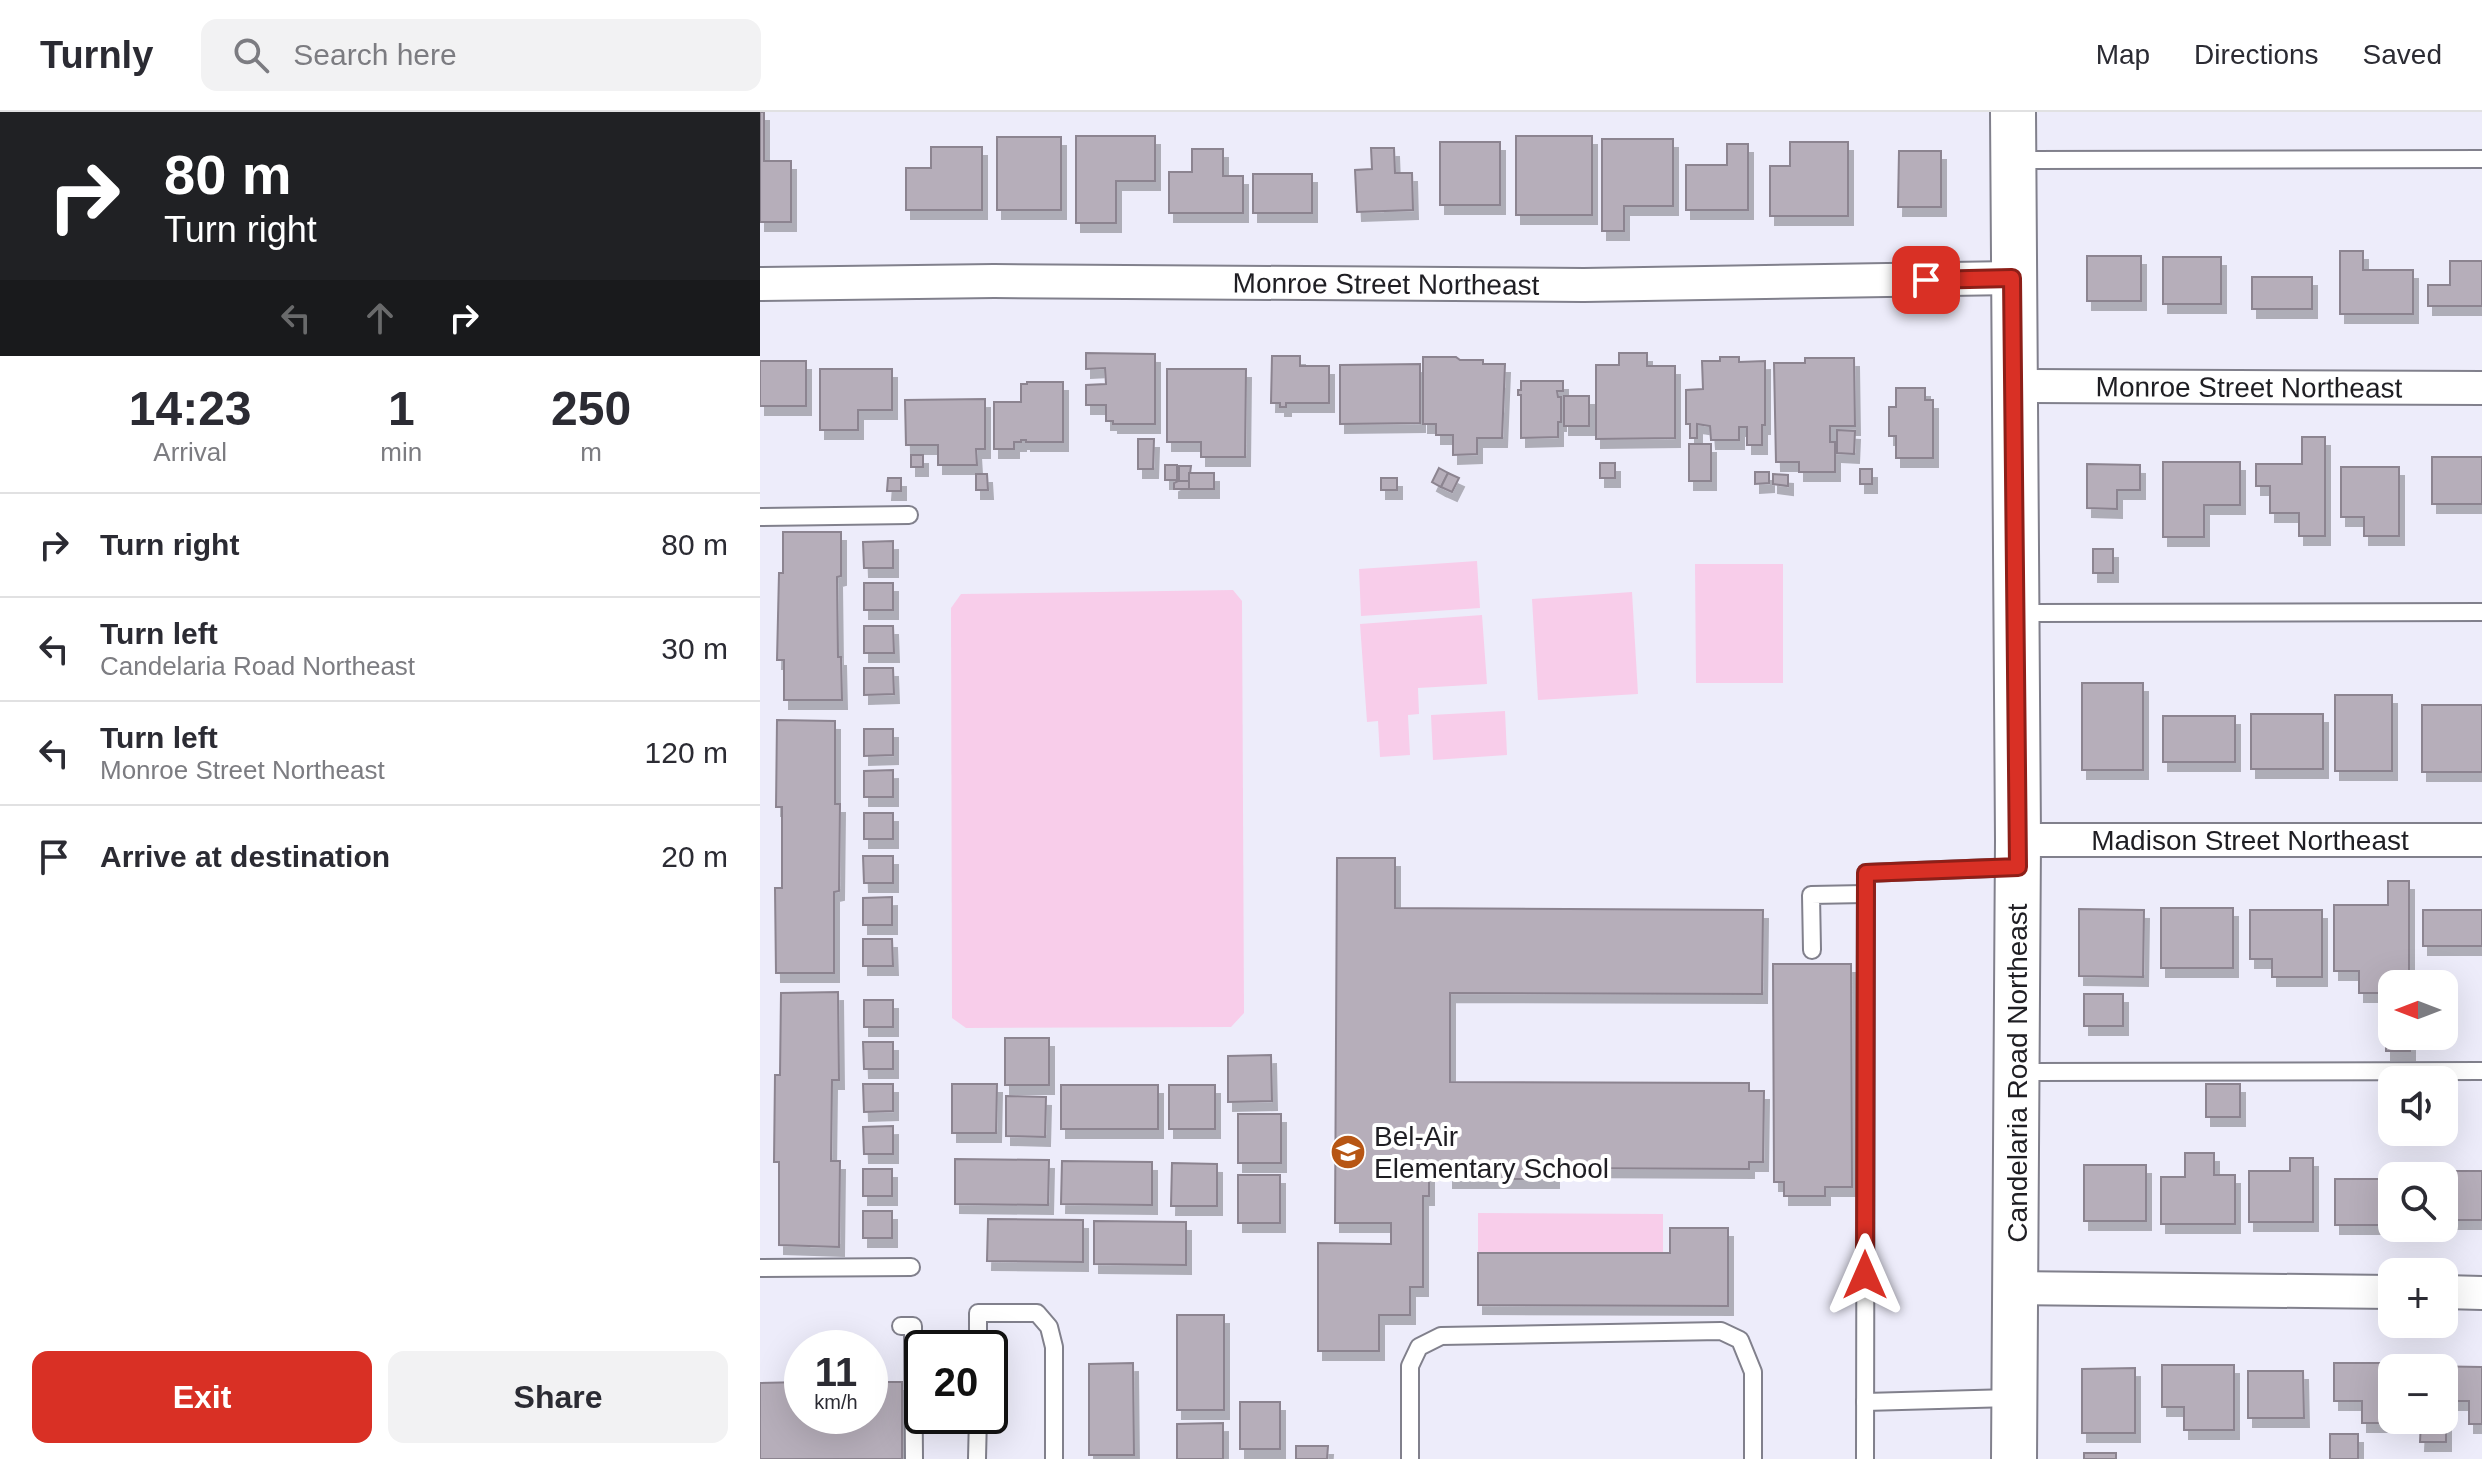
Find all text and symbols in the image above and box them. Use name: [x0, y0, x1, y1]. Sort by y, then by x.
search box: [201, 19, 761, 91]
icon: search: [229, 33, 273, 77]
text: Turnly: [40, 34, 153, 76]
text: Search here: [293, 38, 457, 71]
text: Map: [2096, 39, 2150, 70]
text: Directions: [2194, 39, 2319, 70]
text: Saved: [2363, 39, 2442, 70]
text: 80 m: [164, 143, 292, 206]
icon: right: [32, 144, 136, 248]
text: Turn right: [164, 209, 317, 250]
pin: [1892, 246, 1960, 314]
icon: arrive: [1904, 258, 1948, 302]
street label: Monroe Street Northeast: [1233, 268, 1540, 301]
icon: left: [274, 296, 318, 340]
icon: ahead: [358, 296, 402, 340]
icon: right: [442, 296, 486, 340]
street label: Monroe Street Northeast: [2096, 371, 2403, 404]
text: 14:23: [129, 382, 252, 435]
text: 1: [388, 382, 415, 435]
text: 250: [551, 382, 631, 435]
text: Arrival: [153, 437, 227, 467]
text: min: [380, 437, 422, 467]
text: m: [580, 437, 602, 467]
icon: right: [32, 523, 76, 567]
text: Turn right: [100, 528, 239, 561]
text: 80 m: [661, 528, 728, 561]
text: Turn left: [100, 617, 218, 650]
icon: left: [32, 627, 76, 671]
text: 30 m: [661, 632, 728, 665]
text: Candelaria Road Northeast: [100, 651, 415, 681]
text: Turn left: [100, 721, 218, 754]
icon: left: [32, 731, 76, 775]
text: 120 m: [645, 736, 728, 769]
text: Monroe Street Northeast: [100, 755, 385, 785]
street label: Madison Street Northeast: [2091, 825, 2409, 856]
icon: arrive: [32, 835, 76, 879]
text: Arrive at destination: [100, 840, 390, 873]
text: 20 m: [661, 840, 728, 873]
street label: Candelaria Road Northeast: [2002, 903, 2033, 1243]
north arrow: [2378, 970, 2458, 1050]
map controls: [2378, 970, 2458, 1434]
button: sound: [2378, 1066, 2458, 1146]
place label: Bel-Air Elementary School: [1374, 1121, 1609, 1184]
school or university icon: Bel-Air Elementary School: [1329, 1133, 1367, 1171]
button: search: [2378, 1162, 2458, 1242]
position arrow: [1823, 1233, 1907, 1317]
button: +: [2378, 1258, 2458, 1338]
speed limit sign: 20: [904, 1330, 1008, 1434]
text: 11: [815, 1350, 857, 1394]
button: Exit: [32, 1351, 372, 1443]
button: Share: [388, 1351, 728, 1443]
button: −: [2378, 1354, 2458, 1434]
text: km/h: [814, 1391, 858, 1413]

